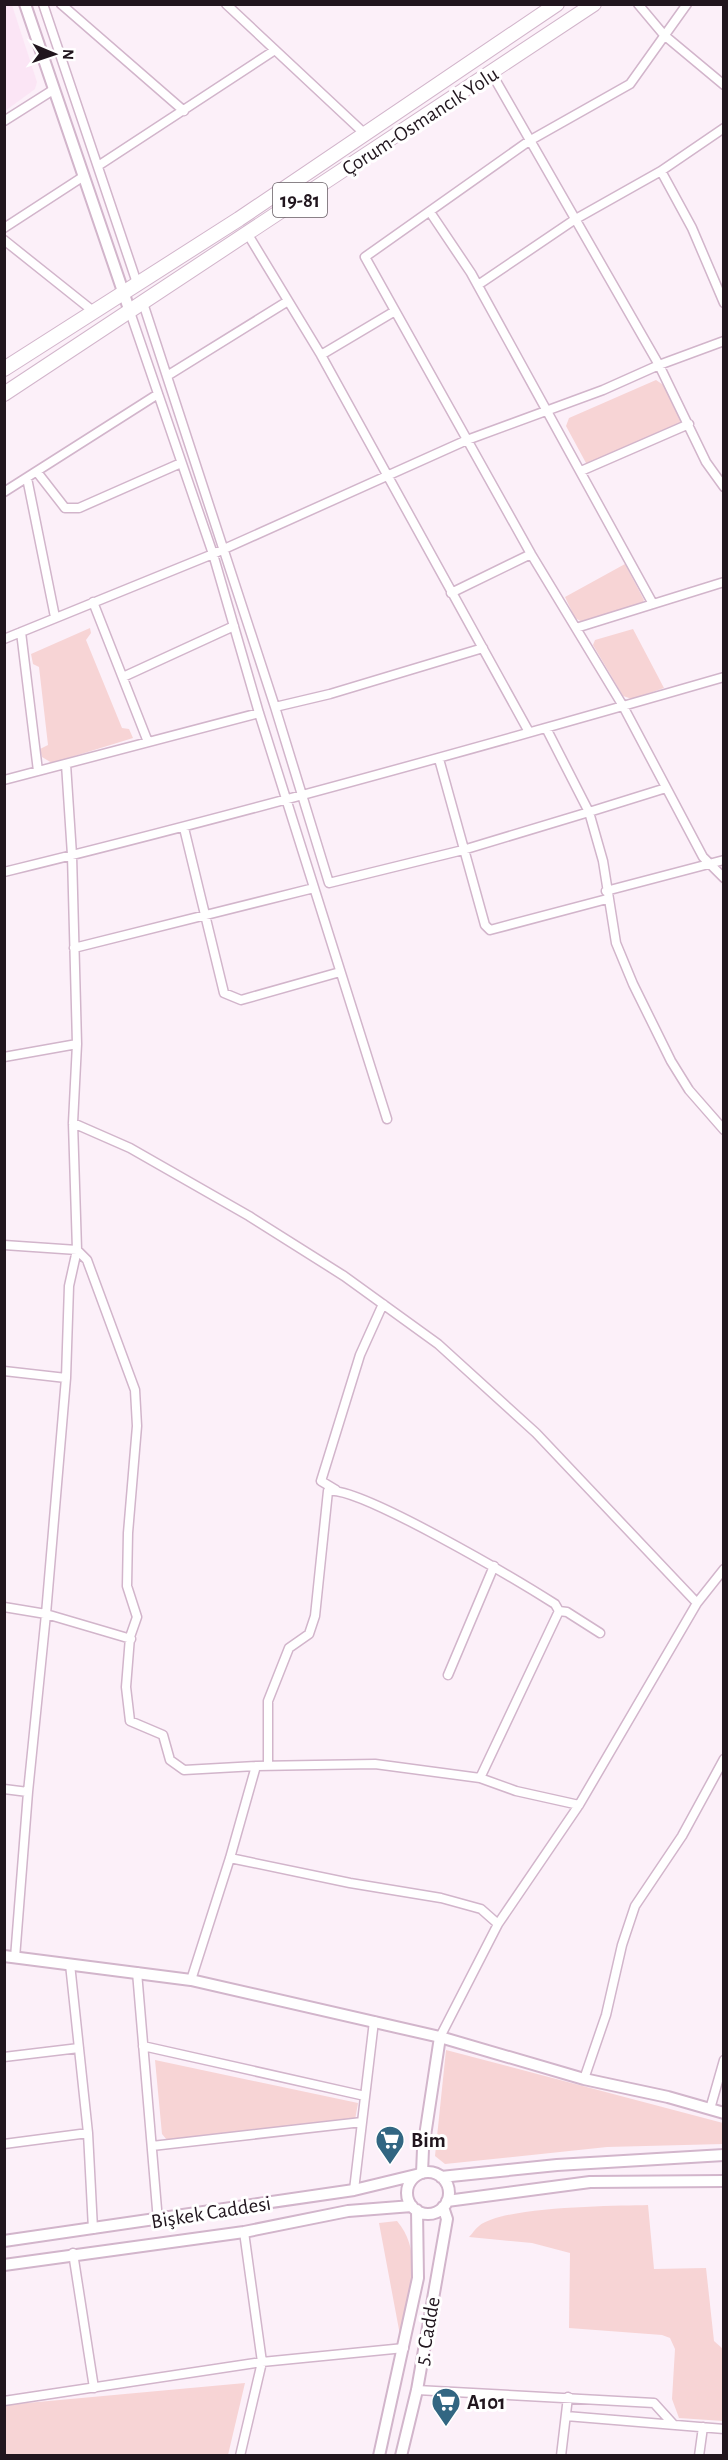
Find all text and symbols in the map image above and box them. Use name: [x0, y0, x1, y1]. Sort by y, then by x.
north arrow: [24, 24, 84, 84]
text: N: [60, 49, 76, 60]
street label: Çorum-Osmancık Yolu: [338, 63, 502, 180]
road number: 19-81: [273, 183, 327, 217]
supermarket icon: Bim: [374, 2124, 406, 2166]
place label: Bim: [411, 2130, 446, 2151]
street label: Bişkek Caddesi: [150, 2193, 272, 2232]
street label: 5. Cadde: [411, 2295, 444, 2367]
supermarket icon: A101: [430, 2386, 462, 2428]
place label: A101: [467, 2392, 506, 2413]

